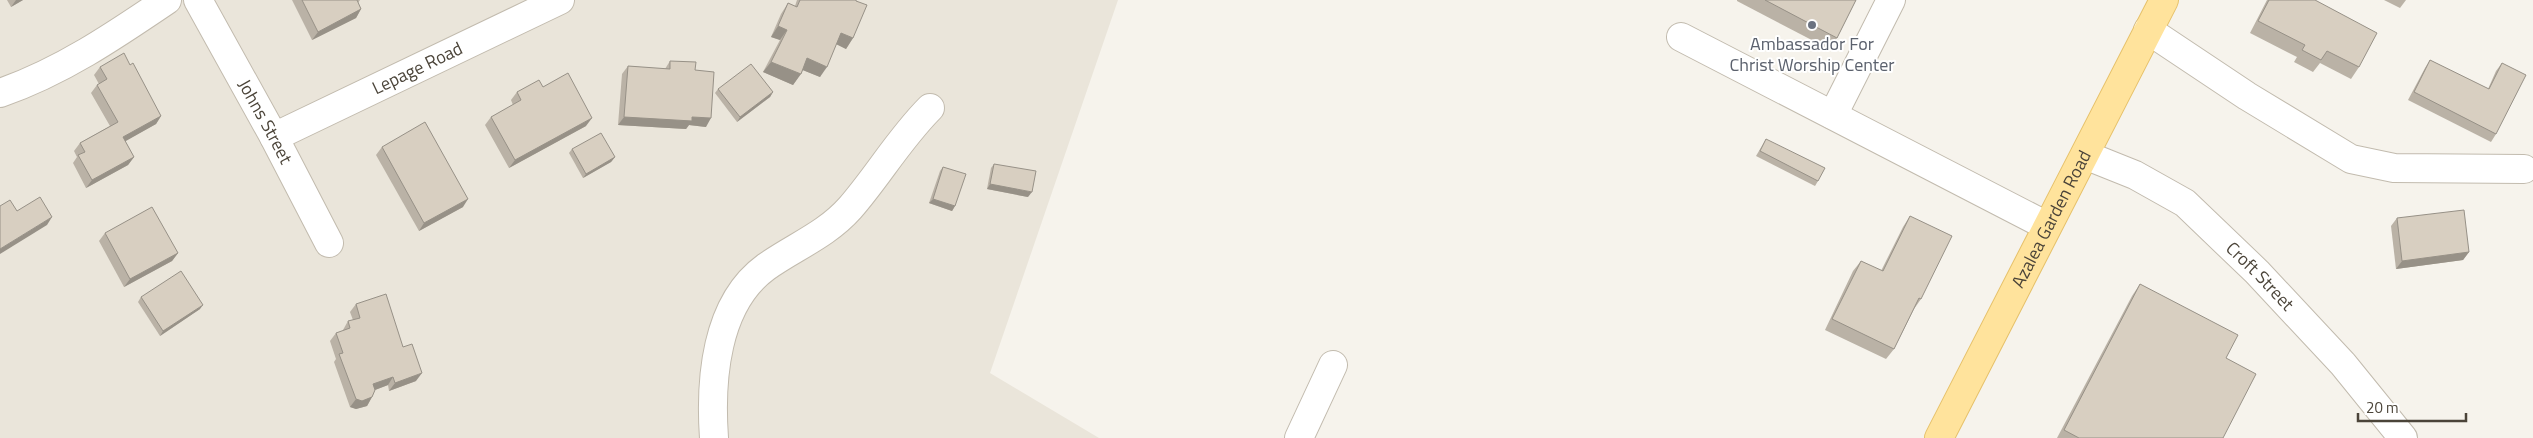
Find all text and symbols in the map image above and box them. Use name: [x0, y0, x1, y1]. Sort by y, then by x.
marker: Ambassador For Christ Worship Center: [1806, 19, 1818, 31]
place label: Ambassador For Christ Worship Center: [1730, 30, 1894, 78]
street label: Lepage Road: [367, 35, 467, 101]
street label: Johns Street: [232, 74, 300, 169]
street label: Azalea Garden Road: [2004, 145, 2098, 293]
street label: Croft Street: [2220, 235, 2301, 317]
scale bar: [2358, 390, 2466, 422]
text: 20 m: [2366, 396, 2399, 419]

